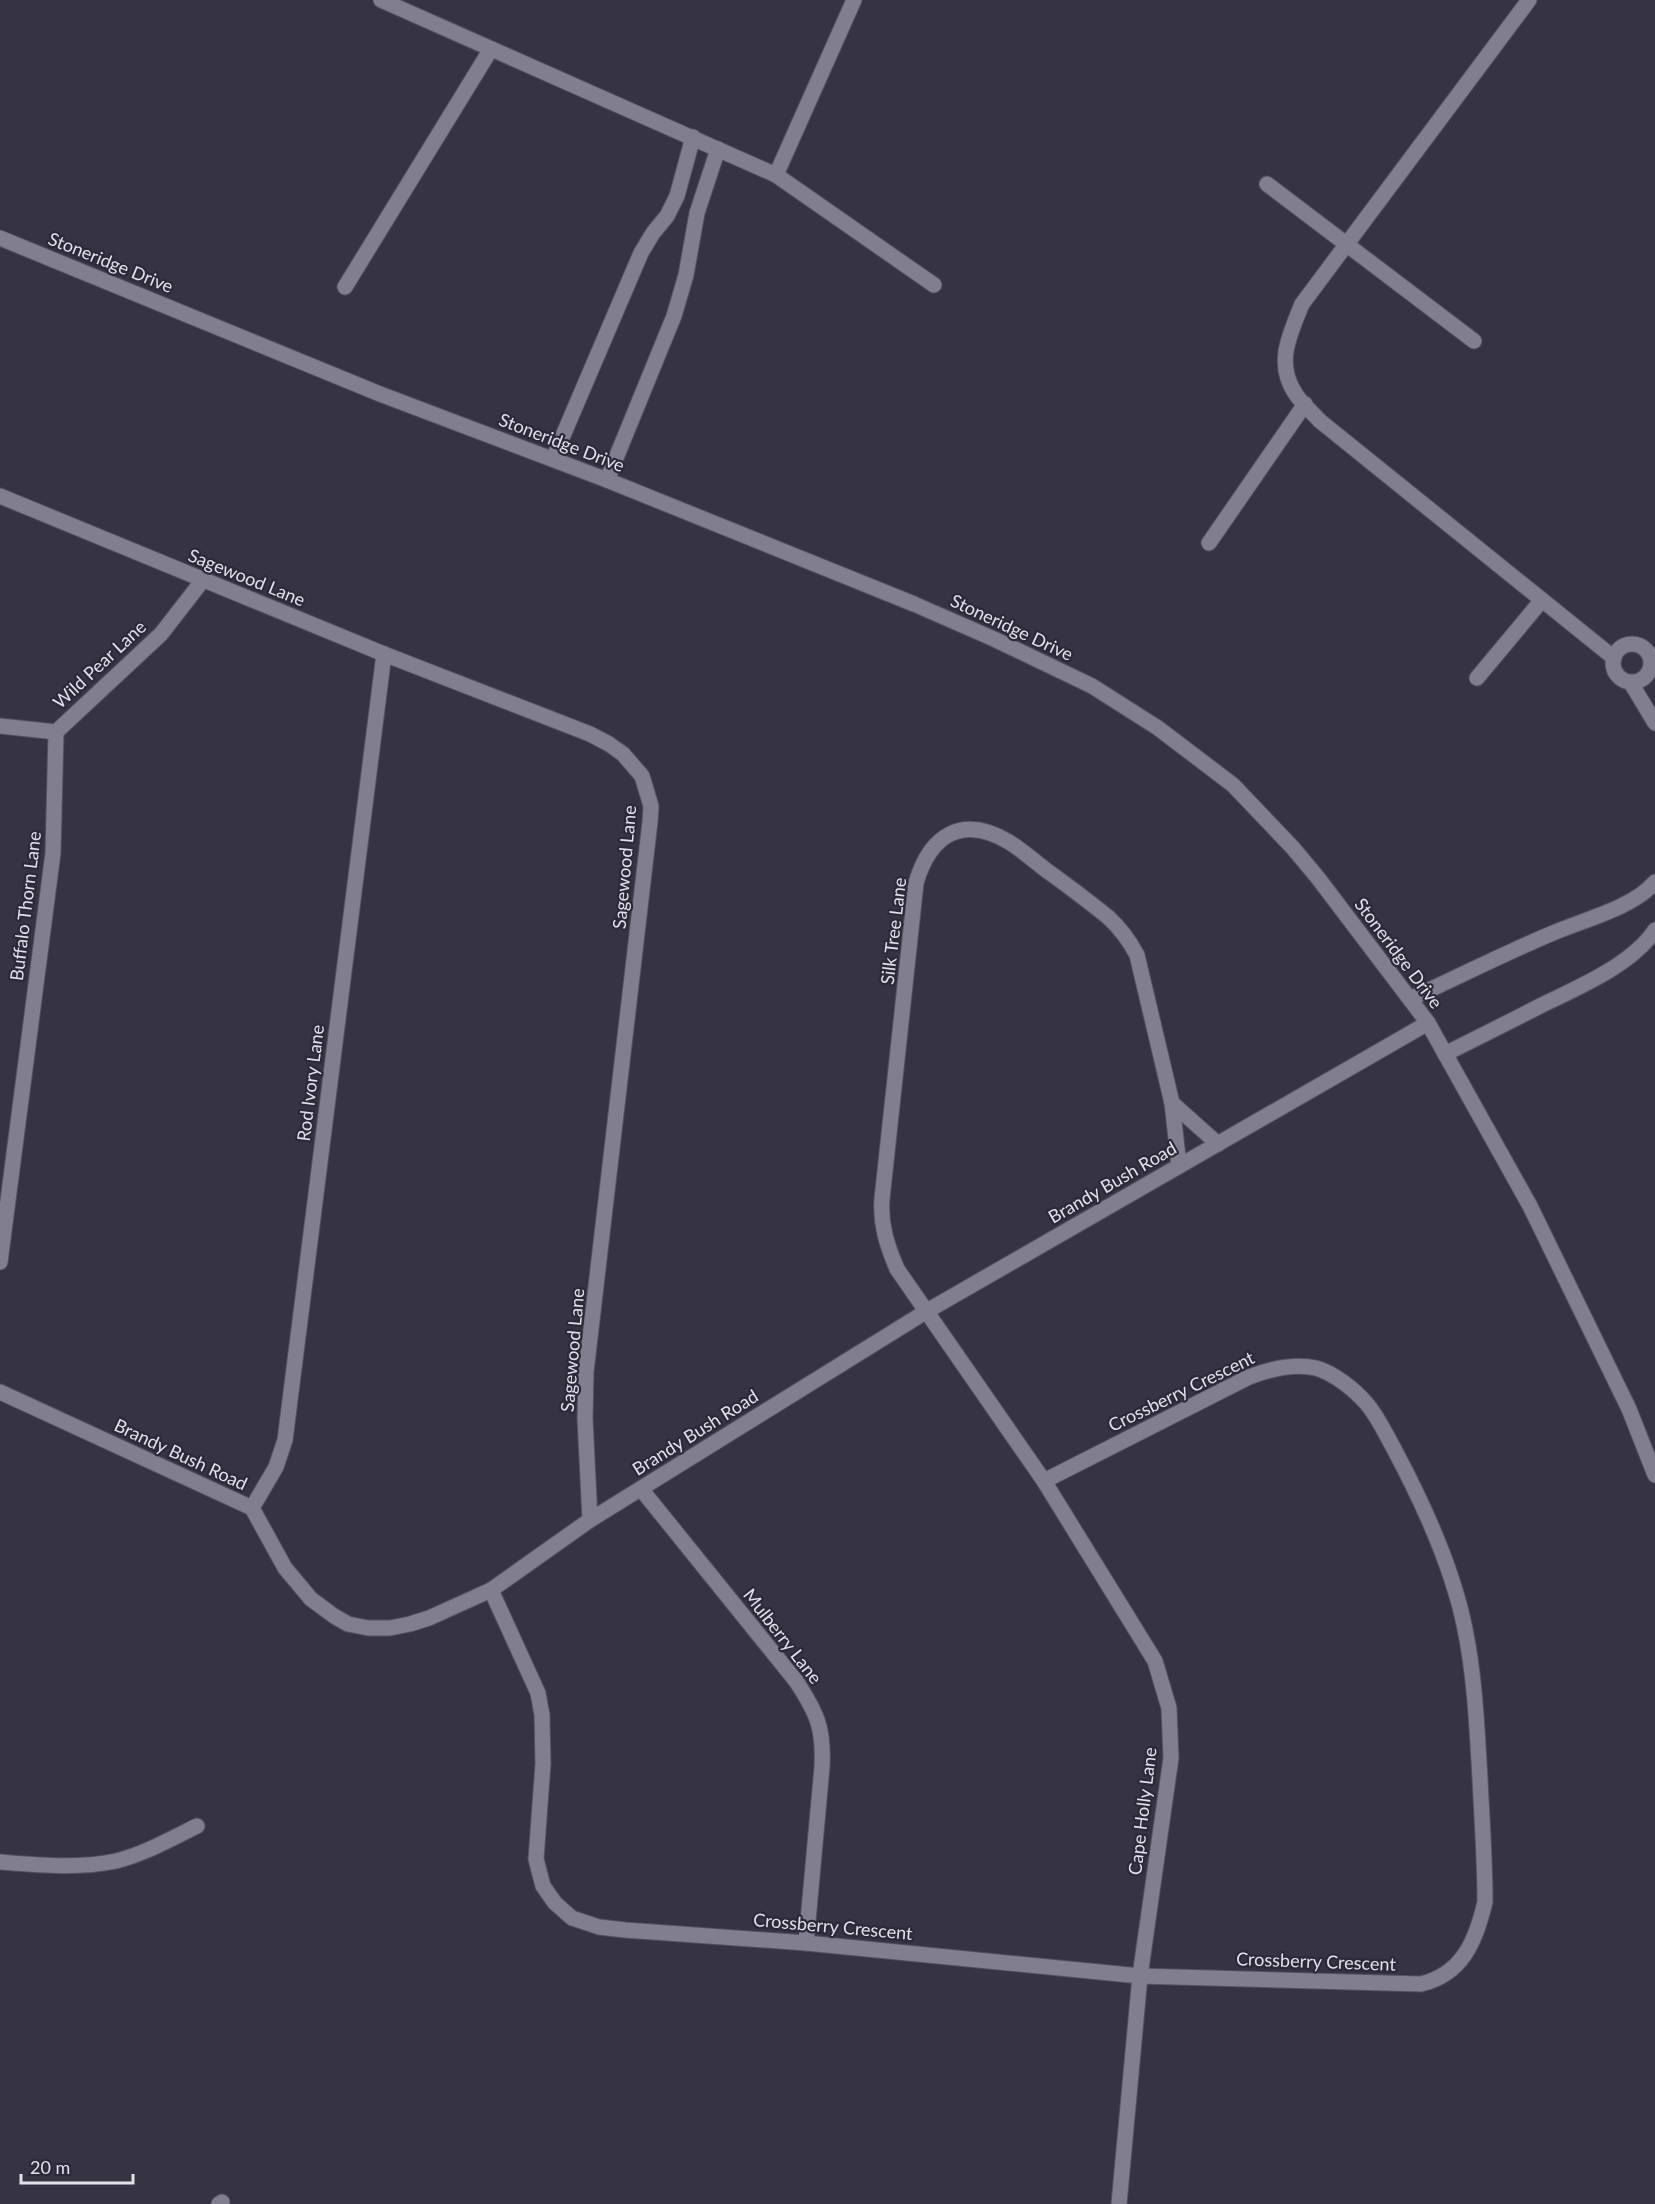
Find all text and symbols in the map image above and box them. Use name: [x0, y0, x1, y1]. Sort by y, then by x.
street label: Stoneridge Drive: [45, 227, 177, 297]
street label: Stoneridge Drive: [496, 408, 628, 476]
street label: Sagewood Lane: [185, 544, 309, 610]
street label: Stoneridge Drive: [947, 589, 1077, 665]
street label: Wild Pear Lane: [48, 615, 150, 713]
street label: Sagewood Lane: [608, 804, 640, 930]
street label: Buffalo Thorn Lane: [5, 830, 45, 982]
street label: Silk Tree Lane: [876, 876, 910, 986]
street label: Stoneridge Drive: [1350, 893, 1448, 1013]
street label: Rod Ivory Lane: [292, 1023, 328, 1143]
street label: Brandy Bush Road: [1044, 1136, 1180, 1228]
street label: Sagewood Lane: [556, 1287, 588, 1413]
street label: Crossberry Crescent: [1104, 1346, 1258, 1436]
street label: Brandy Bush Road: [628, 1384, 762, 1480]
street label: Brandy Bush Road: [111, 1414, 251, 1494]
street label: Mulberry Lane: [739, 1584, 827, 1688]
street label: Cape Holly Lane: [1123, 1746, 1161, 1876]
street label: Crossberry Crescent: [752, 1908, 914, 1944]
street label: Crossberry Crescent: [1236, 1947, 1397, 1975]
scale bar: [21, 2147, 134, 2185]
text: 20 m: [30, 2156, 70, 2178]

